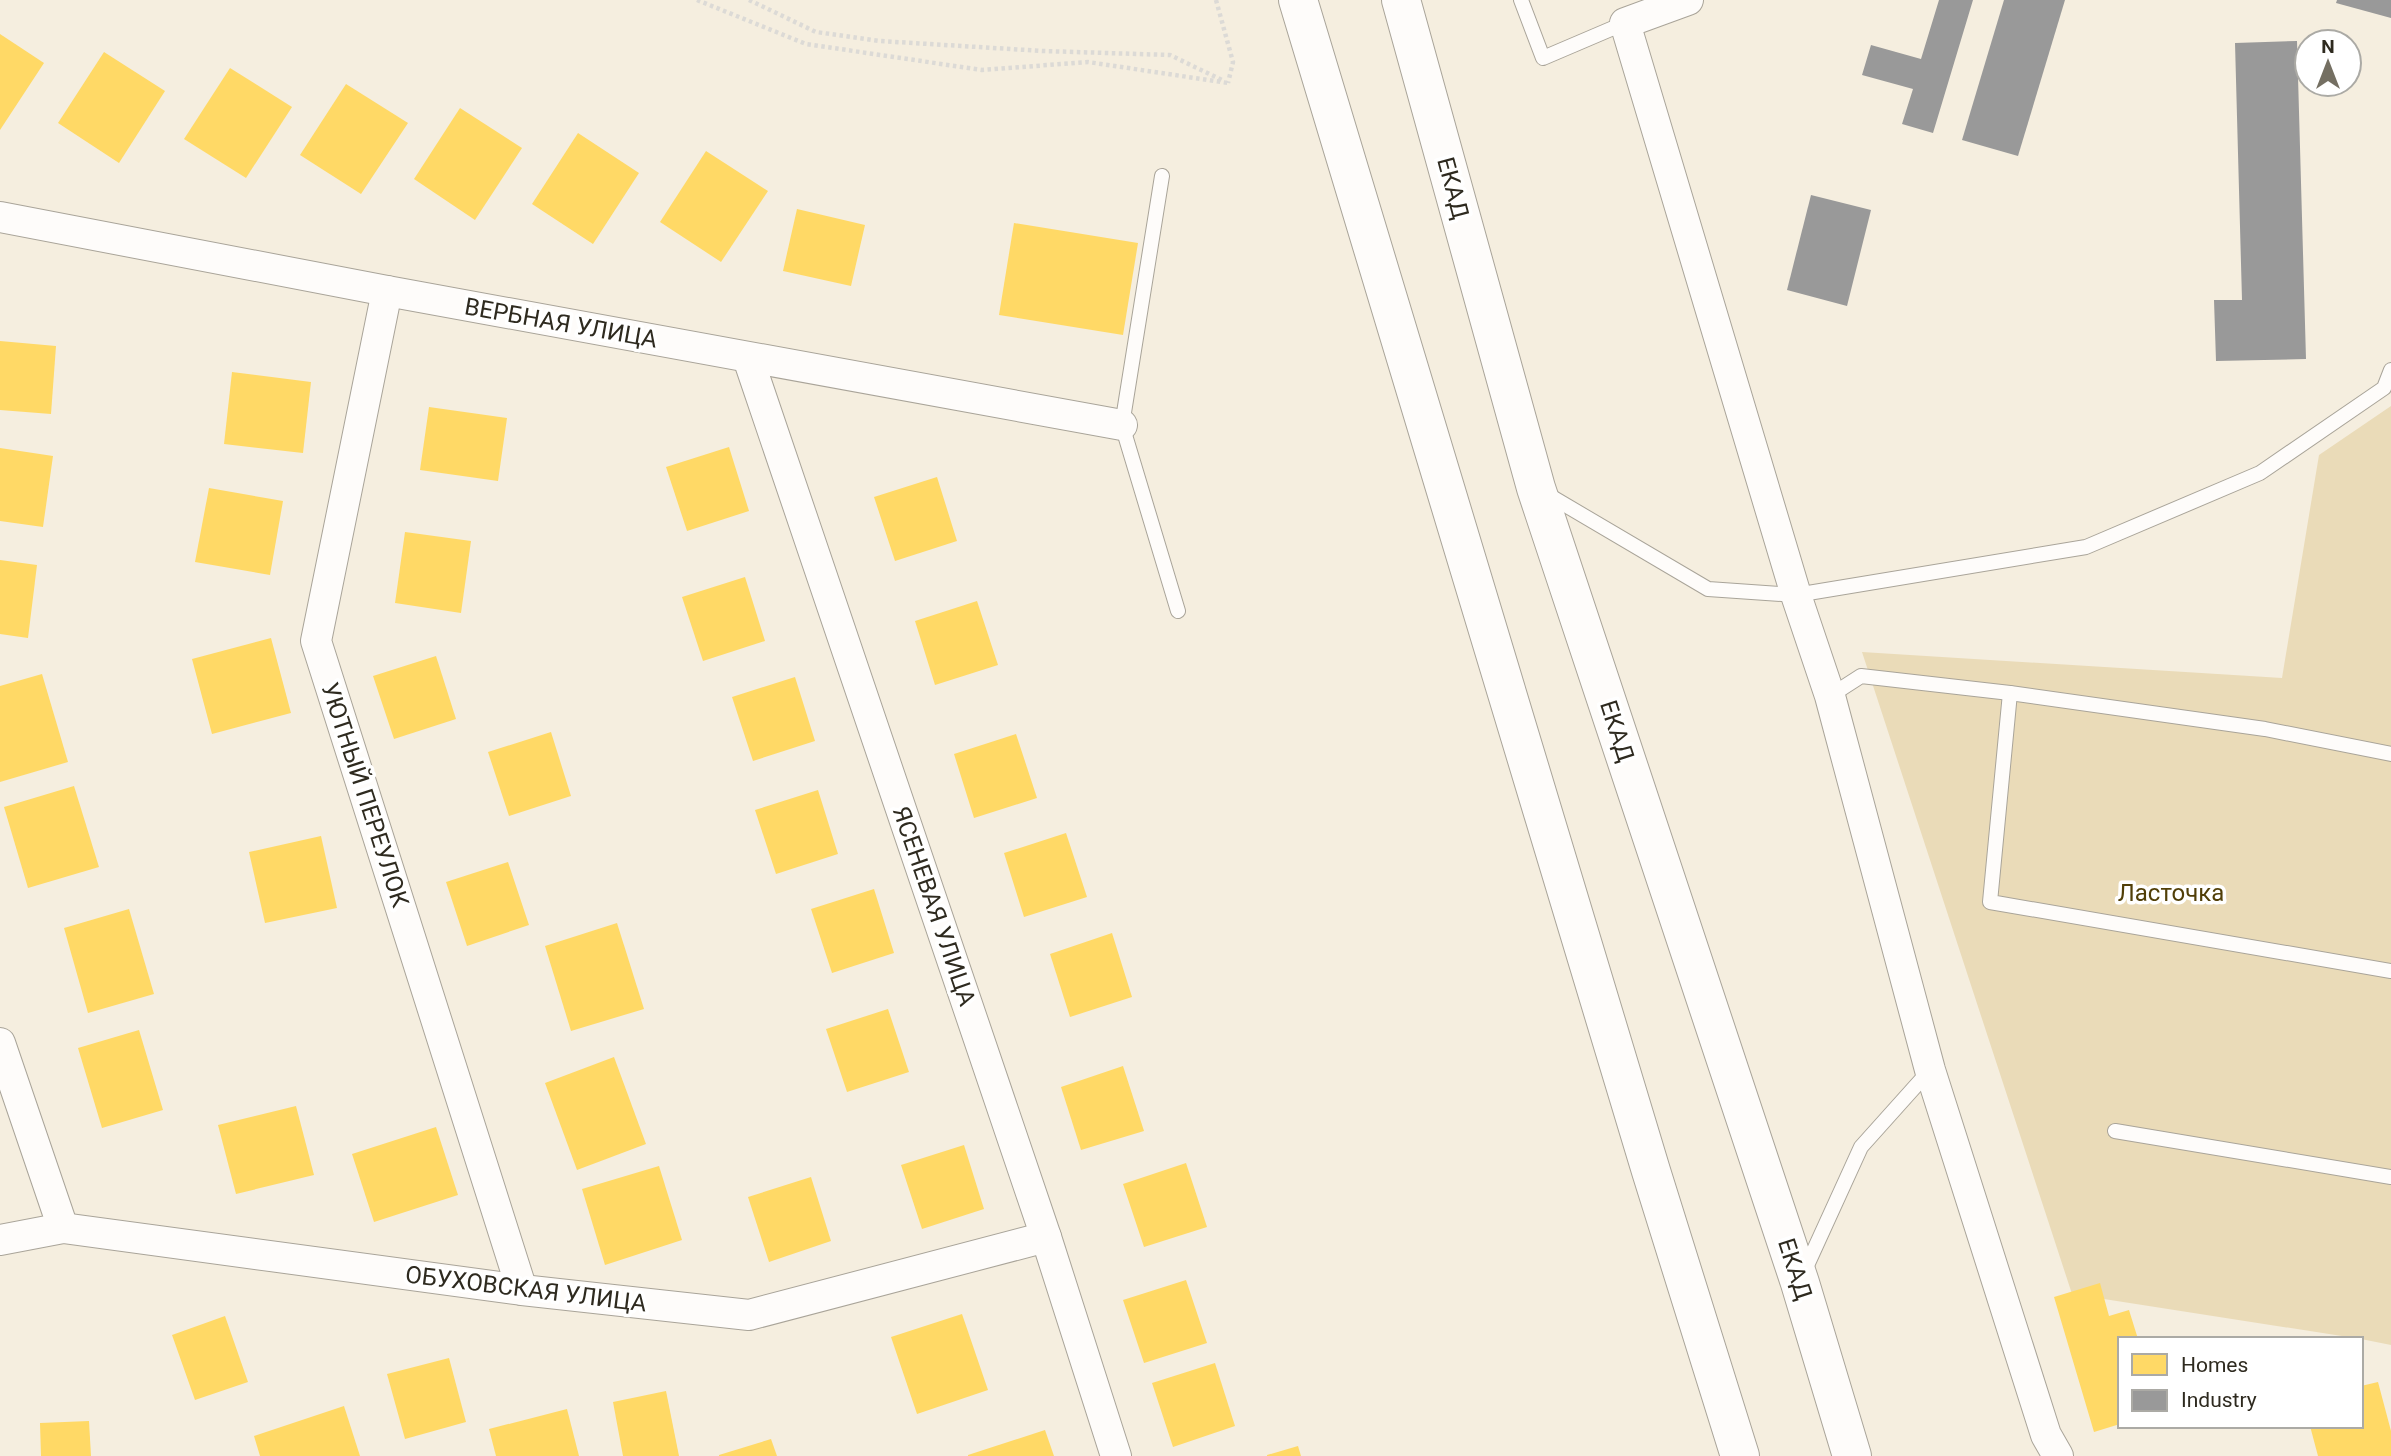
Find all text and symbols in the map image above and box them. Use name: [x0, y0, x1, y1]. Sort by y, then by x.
north arrow: [2293, 28, 2363, 98]
text: N: [2321, 35, 2335, 58]
street label: ЕКАД: [1431, 154, 1475, 222]
street label: ВЕРБНАЯ УЛИЦА: [463, 292, 660, 354]
street label: УЮТНЫЙ ПЕРЕУЛОК: [315, 679, 415, 911]
street label: ЕКАД: [1594, 697, 1640, 765]
street label: ЯСЕНЕВАЯ УЛИЦА: [887, 803, 981, 1010]
park label: Ласточка: [2118, 879, 2224, 907]
street label: ЕКАД: [1772, 1235, 1818, 1303]
street label: ОБУХОВСКАЯ УЛИЦА: [404, 1260, 648, 1318]
legend: [2118, 1337, 2363, 1428]
text: Homes: [2181, 1353, 2248, 1377]
text: Industry: [2181, 1388, 2257, 1412]

